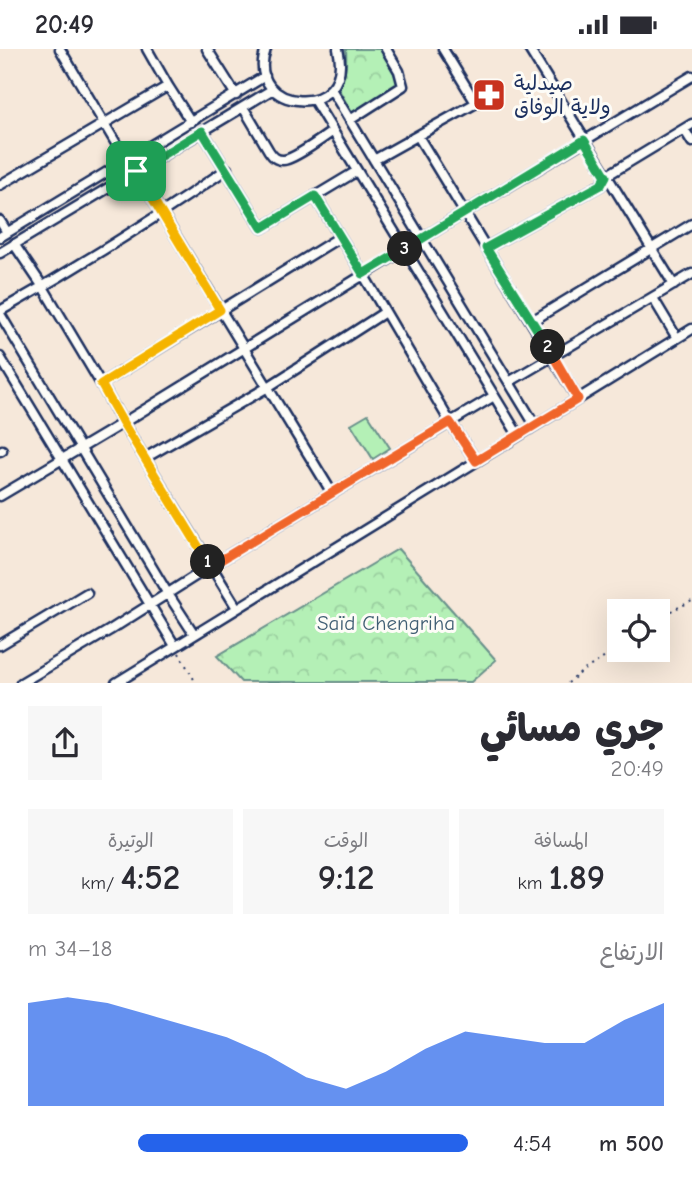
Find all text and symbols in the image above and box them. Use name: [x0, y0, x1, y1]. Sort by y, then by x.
text: 20:49: [35, 10, 94, 40]
place label: صيدلية ولاية الوفاق: [514, 71, 611, 121]
pharmacy icon: صيدلية ولاية الوفاق: [470, 76, 508, 114]
pin: [106, 141, 166, 201]
icon: arrive: [117, 152, 155, 190]
pin: 3: [388, 231, 422, 267]
text: 3: [400, 237, 409, 259]
pin: 2: [530, 329, 566, 365]
text: 2: [543, 335, 552, 357]
pin: 1: [190, 545, 226, 579]
text: 1: [204, 550, 211, 572]
map controls: [607, 599, 670, 662]
button: locate: [607, 599, 670, 662]
park label: Saïd Chengriha: [317, 611, 455, 635]
button: share: [28, 706, 102, 780]
text: جري مسائي: [480, 707, 664, 751]
text: 20:49: [610, 755, 664, 782]
text: الوتيرة: [108, 830, 154, 852]
text: الوقت: [324, 830, 368, 852]
text: المسافة: [534, 830, 588, 852]
text: 4:52: [121, 857, 180, 898]
text: 9:12: [318, 857, 374, 898]
text: 1.89: [549, 857, 605, 898]
text: /km: [81, 872, 121, 894]
text: km: [518, 872, 549, 894]
text: 18–34 m: [28, 935, 112, 962]
text: الارتفاع: [600, 939, 664, 966]
text: 4:54: [513, 1130, 552, 1157]
text: 500 m: [599, 1130, 664, 1157]

